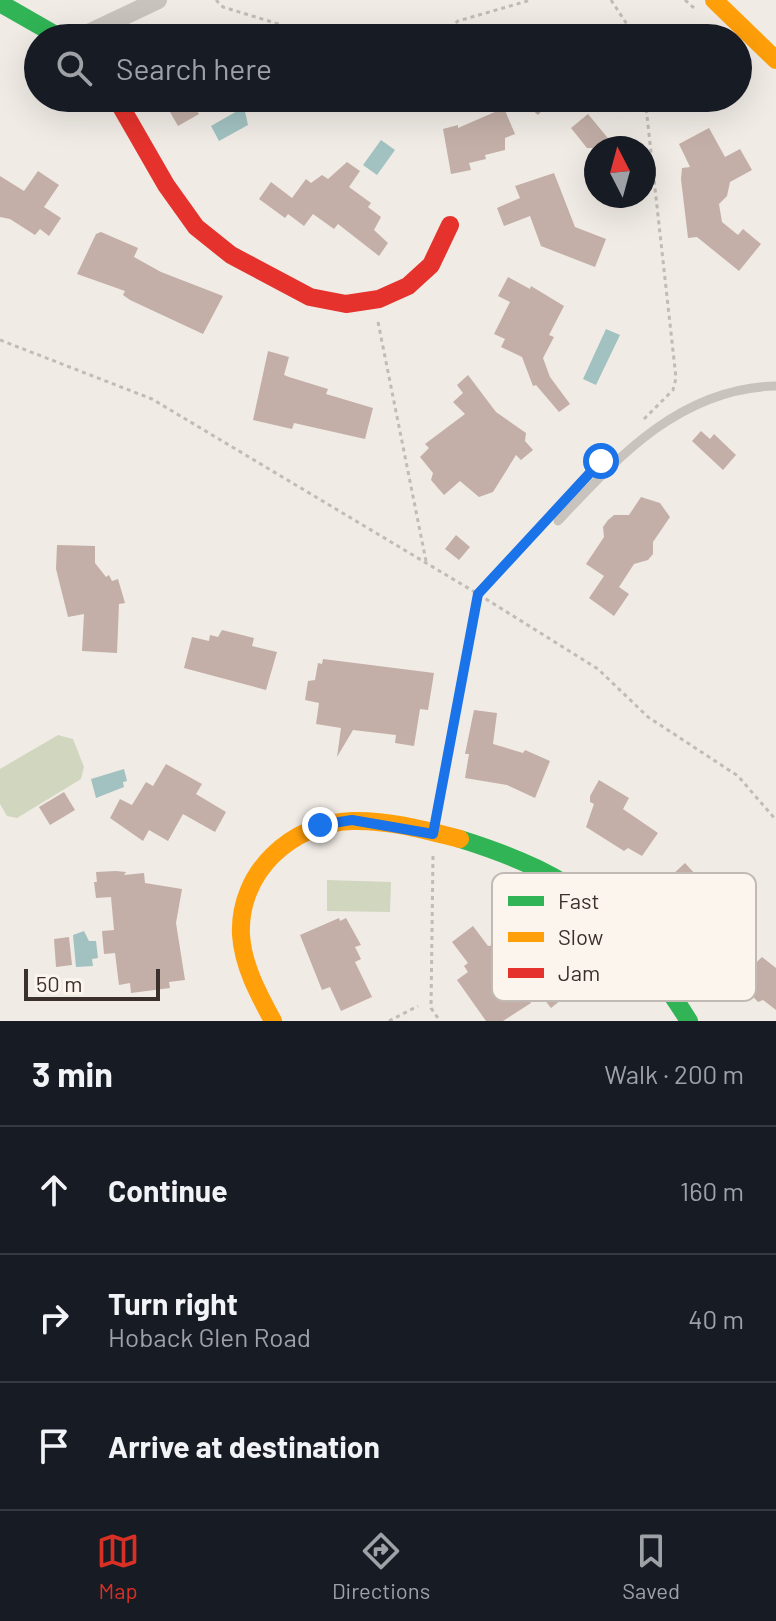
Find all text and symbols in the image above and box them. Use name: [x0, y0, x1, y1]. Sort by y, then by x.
search box: [24, 24, 752, 112]
icon: search: [52, 46, 96, 90]
text: Search here: [116, 50, 272, 86]
north arrow: [584, 136, 656, 208]
route start: [583, 443, 619, 479]
route end: [302, 807, 338, 843]
legend: [492, 873, 756, 1001]
text: Fast: [558, 887, 600, 913]
text: Slow: [558, 923, 603, 949]
text: Jam: [558, 959, 600, 985]
scale bar: [24, 965, 160, 1001]
text: 50 m: [36, 970, 82, 996]
text: 3 min: [32, 1053, 113, 1094]
text: Walk · 200 m: [604, 1058, 744, 1089]
icon: ahead: [32, 1168, 76, 1212]
text: Continue: [108, 1172, 228, 1208]
text: 160 m: [680, 1175, 744, 1206]
text: Turn right: [108, 1285, 238, 1321]
icon: right: [32, 1296, 76, 1340]
text: 40 m: [688, 1303, 744, 1334]
text: Hoback Glen Road: [108, 1321, 311, 1352]
icon: arrive: [32, 1424, 76, 1468]
text: Arrive at destination: [108, 1428, 380, 1464]
tab: Map: [96, 1529, 140, 1603]
tab: Directions: [332, 1529, 430, 1603]
tab: Saved: [622, 1529, 680, 1603]

